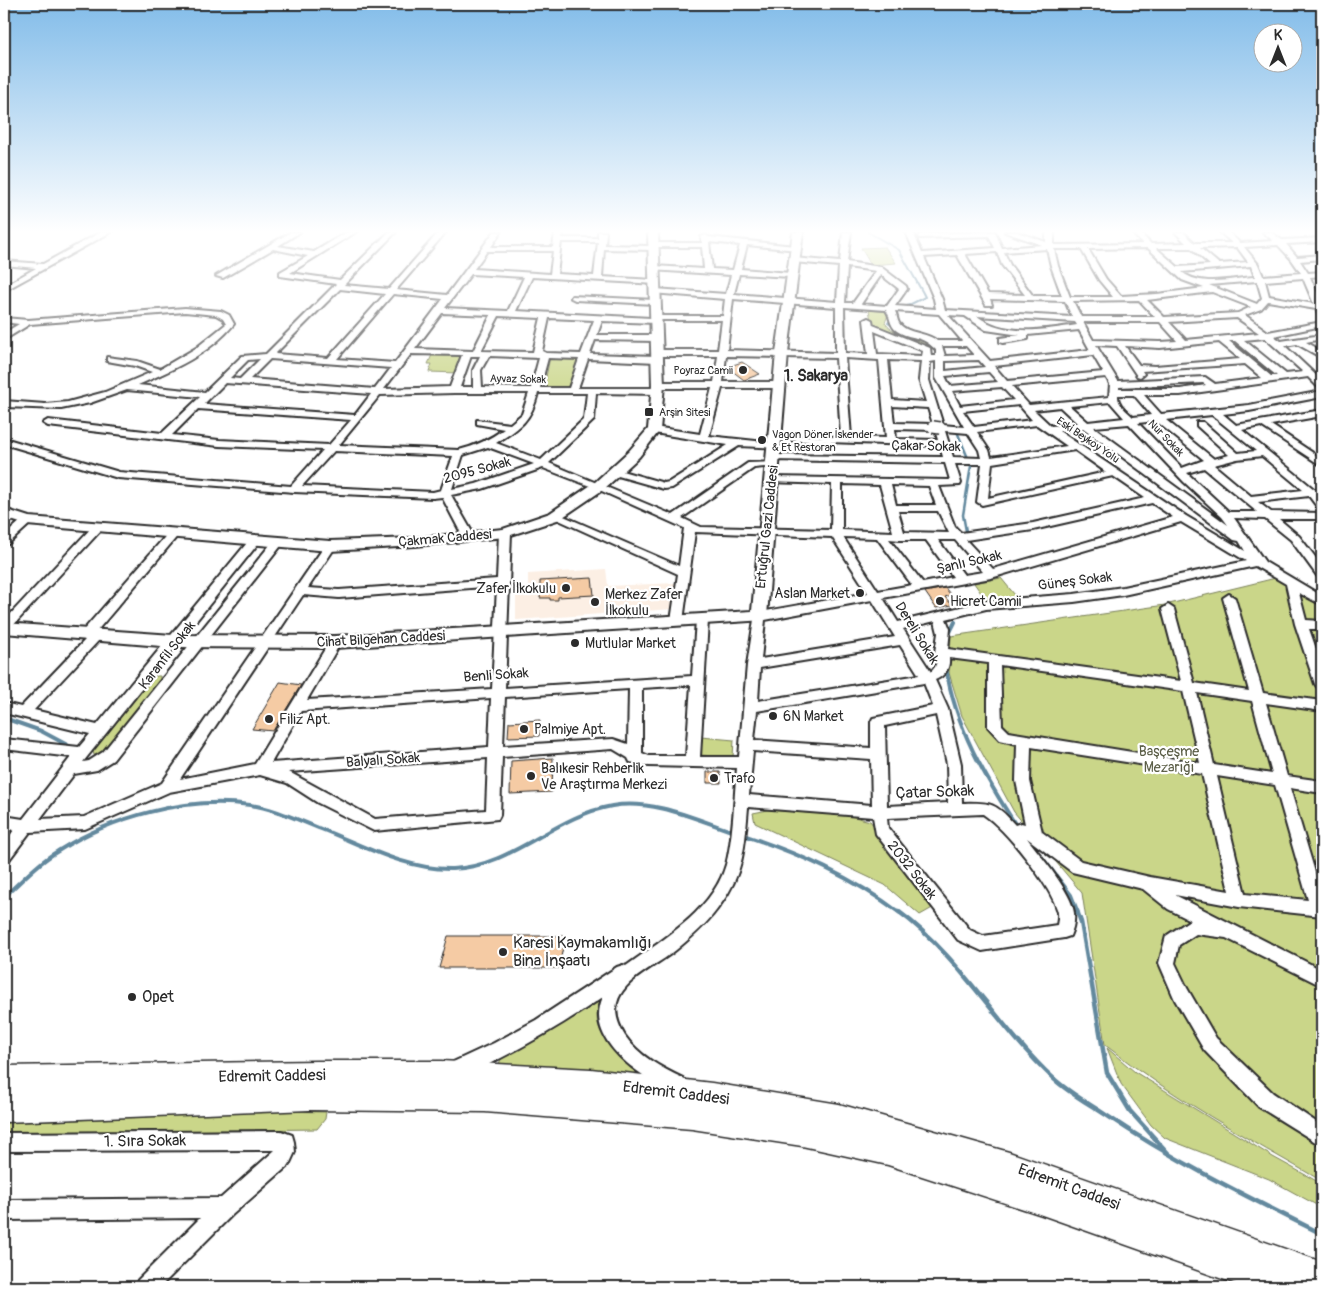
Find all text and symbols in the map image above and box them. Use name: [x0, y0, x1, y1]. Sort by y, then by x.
north arrow: [1254, 22, 1304, 72]
text: K: [1274, 27, 1283, 44]
place label: Poyraz Camii: [674, 364, 733, 377]
marker: Poyraz Camii: [737, 364, 749, 376]
district label: 1. Sakarya: [784, 366, 849, 386]
street label: Ayvaz Sokak: [490, 372, 547, 386]
marker: Arşin Sitesi: [643, 406, 655, 418]
place label: Arşin Sitesi: [659, 406, 711, 419]
street label: Eski Beyköy Yolu: [1054, 414, 1122, 466]
street label: Nur Sokak: [1145, 417, 1187, 459]
place label: Vagon Döner İskender & Et Restoran: [772, 428, 873, 454]
marker: Vagon Döner İskender & Et Restoran: [756, 434, 768, 446]
street label: Çakar Sokak: [891, 437, 961, 455]
street label: 2095 Sokak: [441, 453, 513, 487]
street label: Ertuğrul Gazi Caddesi: [752, 464, 782, 590]
street label: Çakmak Caddesi: [398, 525, 493, 551]
street label: Şanlı Sokak: [935, 546, 1003, 578]
street label: Güneş Sokak: [1037, 568, 1113, 594]
place label: Zafer İlkokulu: [476, 580, 556, 597]
marker: Zafer İlkokulu: [560, 582, 572, 594]
place label: Aslan Market: [774, 585, 850, 602]
place label: Merkez Zafer İlkokulu: [605, 586, 683, 619]
marker: Aslan Market: [854, 587, 866, 599]
place label: Hicret Camii: [950, 593, 1022, 610]
marker: Hicret Camii: [934, 595, 946, 607]
marker: Merkez Zafer İlkokulu: [589, 596, 601, 608]
street label: Dereli Sokak: [891, 599, 943, 667]
street label: Karanfil Sokak: [135, 617, 199, 693]
street label: Cihat Bilgehan Caddesi: [316, 627, 446, 651]
place label: Mutlular Market: [585, 635, 676, 652]
marker: Mutlular Market: [569, 637, 581, 649]
street label: Benli Sokak: [463, 664, 529, 686]
place label: 6N Market: [783, 708, 844, 725]
marker: 6N Market: [767, 710, 779, 722]
place label: Filiz Apt.: [279, 711, 330, 728]
marker: Filiz Apt.: [263, 713, 275, 725]
place label: Palmiye Apt.: [534, 721, 606, 738]
marker: Palmiye Apt.: [518, 723, 530, 735]
park label: Başçeşme Mezarığı: [1139, 743, 1199, 776]
street label: Balyalı Sokak: [345, 749, 421, 771]
place label: Balıkesir Rehberlik Ve Araştırma Merkezi: [541, 760, 668, 793]
marker: Balıkesir Rehberlik Ve Araştırma Merkezi: [525, 770, 537, 782]
place label: Trafo: [724, 770, 756, 787]
marker: Trafo: [708, 772, 720, 784]
street label: Çatar Sokak: [895, 781, 975, 803]
street label: 2032 Sokak: [884, 837, 940, 903]
place label: Karesi Kaymakamlığı Bina İnşaatı: [513, 933, 652, 971]
marker: Karesi Kaymakamlığı Bina İnşaatı: [497, 946, 509, 958]
place label: Opet: [142, 987, 175, 1007]
marker: Opet: [126, 991, 138, 1003]
street label: Edremit Caddesi: [218, 1065, 326, 1087]
street label: Edremit Caddesi: [622, 1077, 731, 1109]
street label: 1. Sıra Sokak: [104, 1130, 187, 1152]
street label: Edremit Caddesi: [1015, 1159, 1123, 1215]

